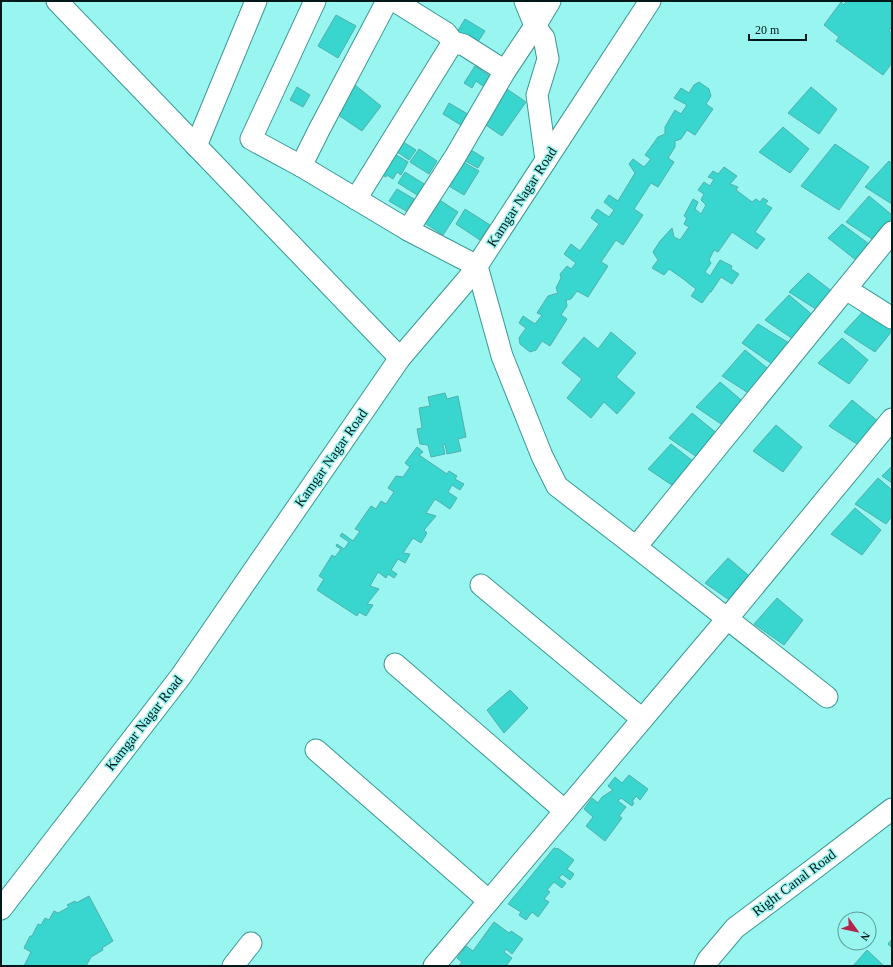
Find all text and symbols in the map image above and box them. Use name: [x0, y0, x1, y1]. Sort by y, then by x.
scale bar: [749, 16, 806, 42]
text: 20 m: [755, 23, 780, 37]
street label: Kamgar Nagar Road: [484, 144, 560, 250]
street label: Kamgar Nagar Road: [292, 406, 370, 510]
street label: Kamgar Nagar Road: [102, 673, 186, 773]
street label: Right Canal Road: [749, 847, 839, 919]
north arrow: [837, 911, 877, 951]
text: N: [858, 930, 873, 943]

